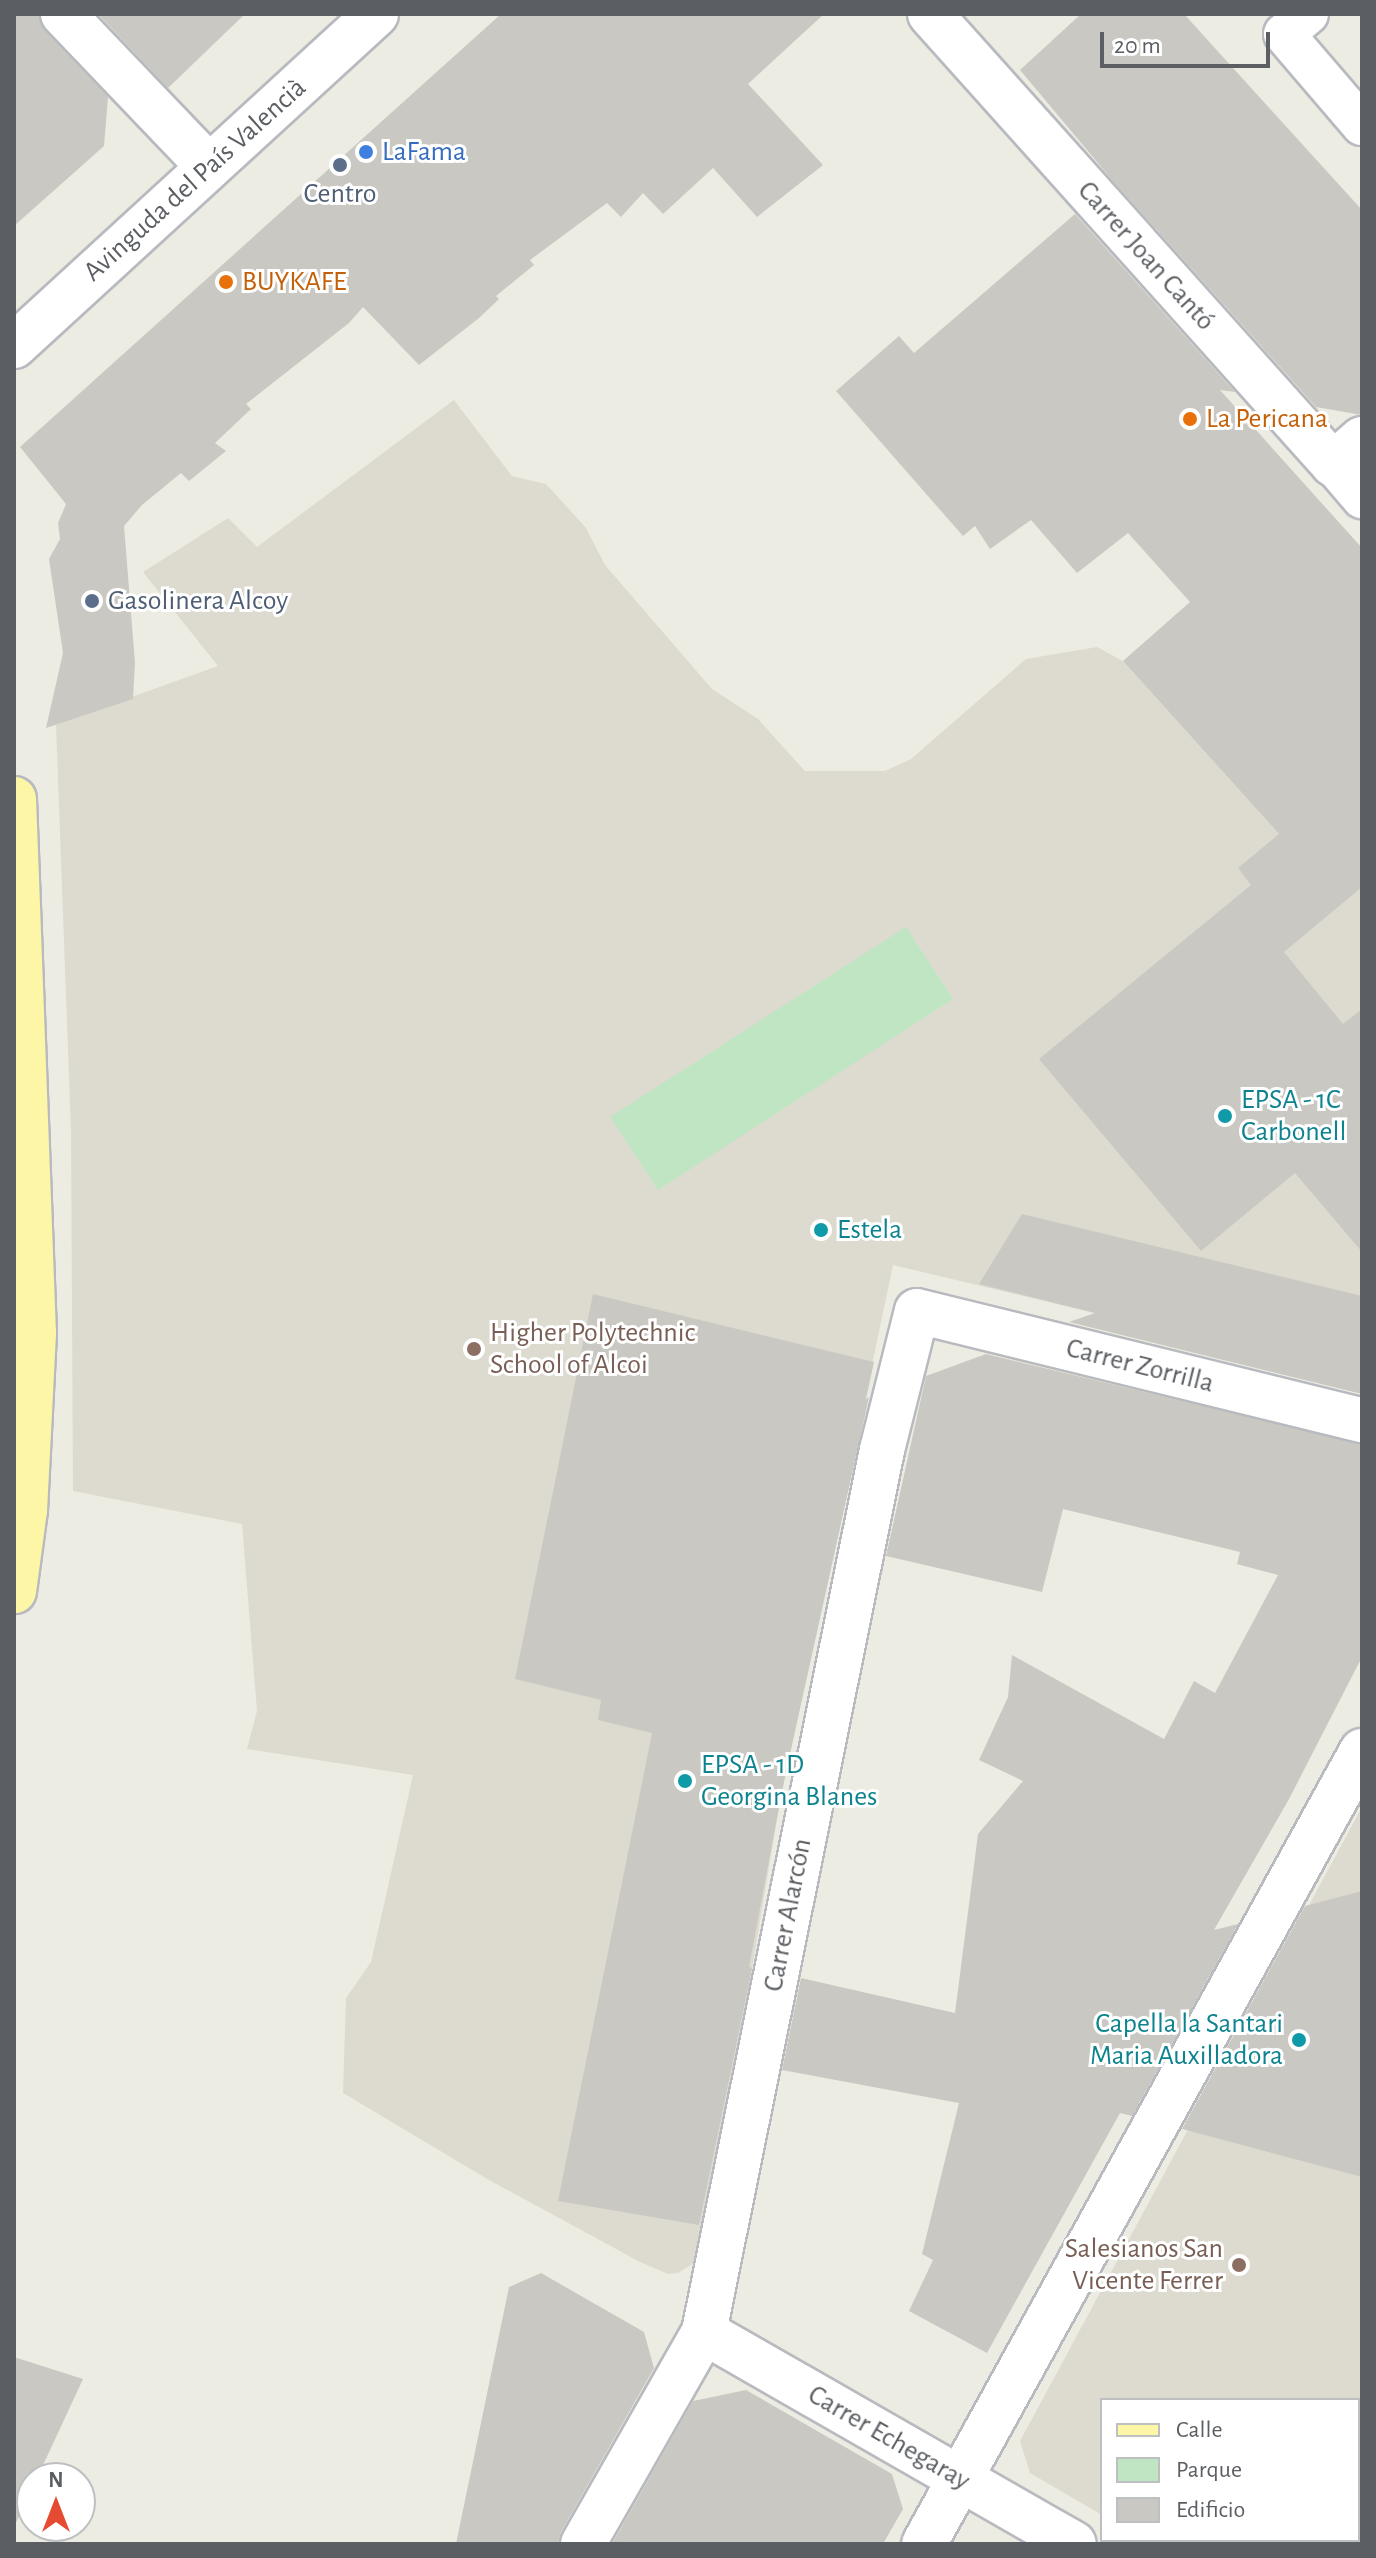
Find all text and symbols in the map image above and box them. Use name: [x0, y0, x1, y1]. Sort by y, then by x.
scale bar: [1104, 16, 1274, 66]
text: 20 m: [1114, 34, 1161, 58]
street label: Avinguda del País Valencià: [77, 71, 313, 289]
place label: LaFama: [382, 135, 466, 169]
marker: LaFama: [357, 143, 375, 161]
marker: Centro: [331, 156, 349, 174]
street label: Carrer Joan Cantó: [1070, 174, 1222, 338]
place label: Centro: [303, 177, 377, 211]
place label: BUYKAFE: [242, 265, 346, 299]
marker: BUYKAFE: [217, 273, 235, 291]
place label: La Pericana: [1206, 402, 1328, 436]
marker: La Pericana: [1181, 410, 1199, 428]
place label: Gasolinera Alcoy: [108, 584, 288, 618]
marker: Gasolinera Alcoy: [83, 592, 101, 610]
place label: EPSA - 1C Carbonell: [1241, 1083, 1346, 1149]
marker: EPSA - 1C Carbonell: [1216, 1107, 1234, 1125]
place label: Estela: [837, 1213, 902, 1247]
marker: Estela: [812, 1221, 830, 1239]
place label: Higher Polytechnic School of Alcoi: [490, 1316, 695, 1382]
street label: Carrer Zorrilla: [1063, 1331, 1217, 1401]
marker: Higher Polytechnic School of Alcoi: [465, 1340, 483, 1358]
place label: EPSA - 1D Georgina Blanes: [701, 1748, 877, 1814]
marker: EPSA - 1D Georgina Blanes: [676, 1772, 694, 1790]
street label: Carrer Alarcón: [757, 1836, 819, 1994]
place label: Capella la Santari Maria Auxilladora: [1090, 2007, 1283, 2073]
marker: Capella la Santari Maria Auxilladora: [1290, 2031, 1308, 2049]
place label: Salesianos San Vicente Ferrer: [1065, 2232, 1223, 2298]
marker: Salesianos San Vicente Ferrer: [1230, 2256, 1248, 2274]
street label: Carrer Echegaray: [802, 2378, 976, 2498]
legend: [1100, 2398, 1360, 2542]
text: Calle: [1176, 2418, 1223, 2442]
text: Parque: [1176, 2458, 1242, 2482]
north arrow: [16, 2462, 96, 2542]
text: N: [48, 2469, 64, 2491]
text: Edificio: [1176, 2498, 1245, 2522]

